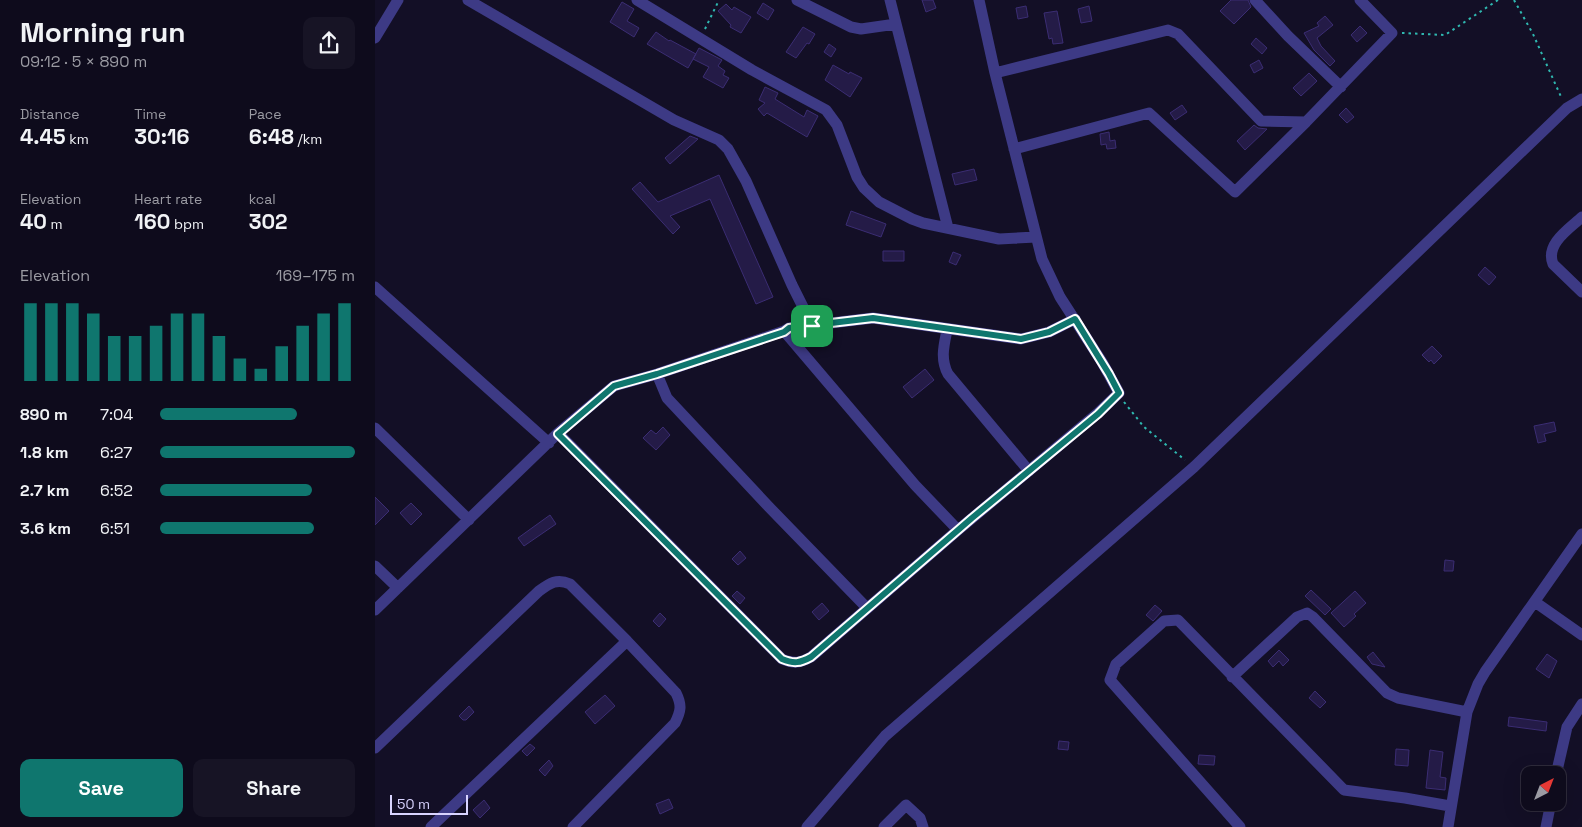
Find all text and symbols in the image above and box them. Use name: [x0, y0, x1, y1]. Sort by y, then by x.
text: Morning run: [20, 14, 185, 50]
button: share: [303, 17, 355, 69]
text: 09:12 · 5 × 890 m: [20, 51, 147, 72]
text: Distance: [20, 105, 80, 123]
text: Time: [134, 105, 166, 123]
text: Pace: [249, 105, 281, 123]
text: 4.45: [20, 123, 66, 150]
text: 30:16: [134, 123, 189, 150]
text: 6:48: [249, 123, 294, 150]
text: km: [66, 130, 89, 148]
text: /km: [294, 130, 322, 148]
text: Elevation: [20, 190, 81, 208]
text: Heart rate: [134, 190, 202, 208]
text: kcal: [249, 190, 276, 208]
text: 40: [20, 208, 47, 235]
text: 160: [134, 208, 170, 235]
text: 302: [249, 208, 288, 235]
text: m: [47, 215, 63, 233]
text: bpm: [170, 215, 204, 233]
text: Elevation: [20, 265, 90, 286]
text: 169–175 m: [276, 265, 355, 286]
pin: [791, 305, 833, 347]
icon: arrive: [798, 312, 826, 340]
text: 890 m: [20, 404, 68, 425]
text: 7:04: [100, 404, 133, 425]
text: 1.8 km: [20, 442, 68, 463]
text: 6:27: [100, 442, 132, 463]
text: 2.7 km: [20, 480, 69, 501]
text: 6:52: [100, 480, 133, 501]
text: 3.6 km: [20, 518, 71, 539]
text: 6:51: [100, 518, 130, 539]
button: Save: [20, 759, 183, 817]
button: Share: [193, 759, 355, 817]
north arrow: [1521, 766, 1566, 811]
map controls: [1521, 766, 1566, 811]
scale bar: [390, 792, 467, 815]
text: 50 m: [397, 795, 430, 813]

